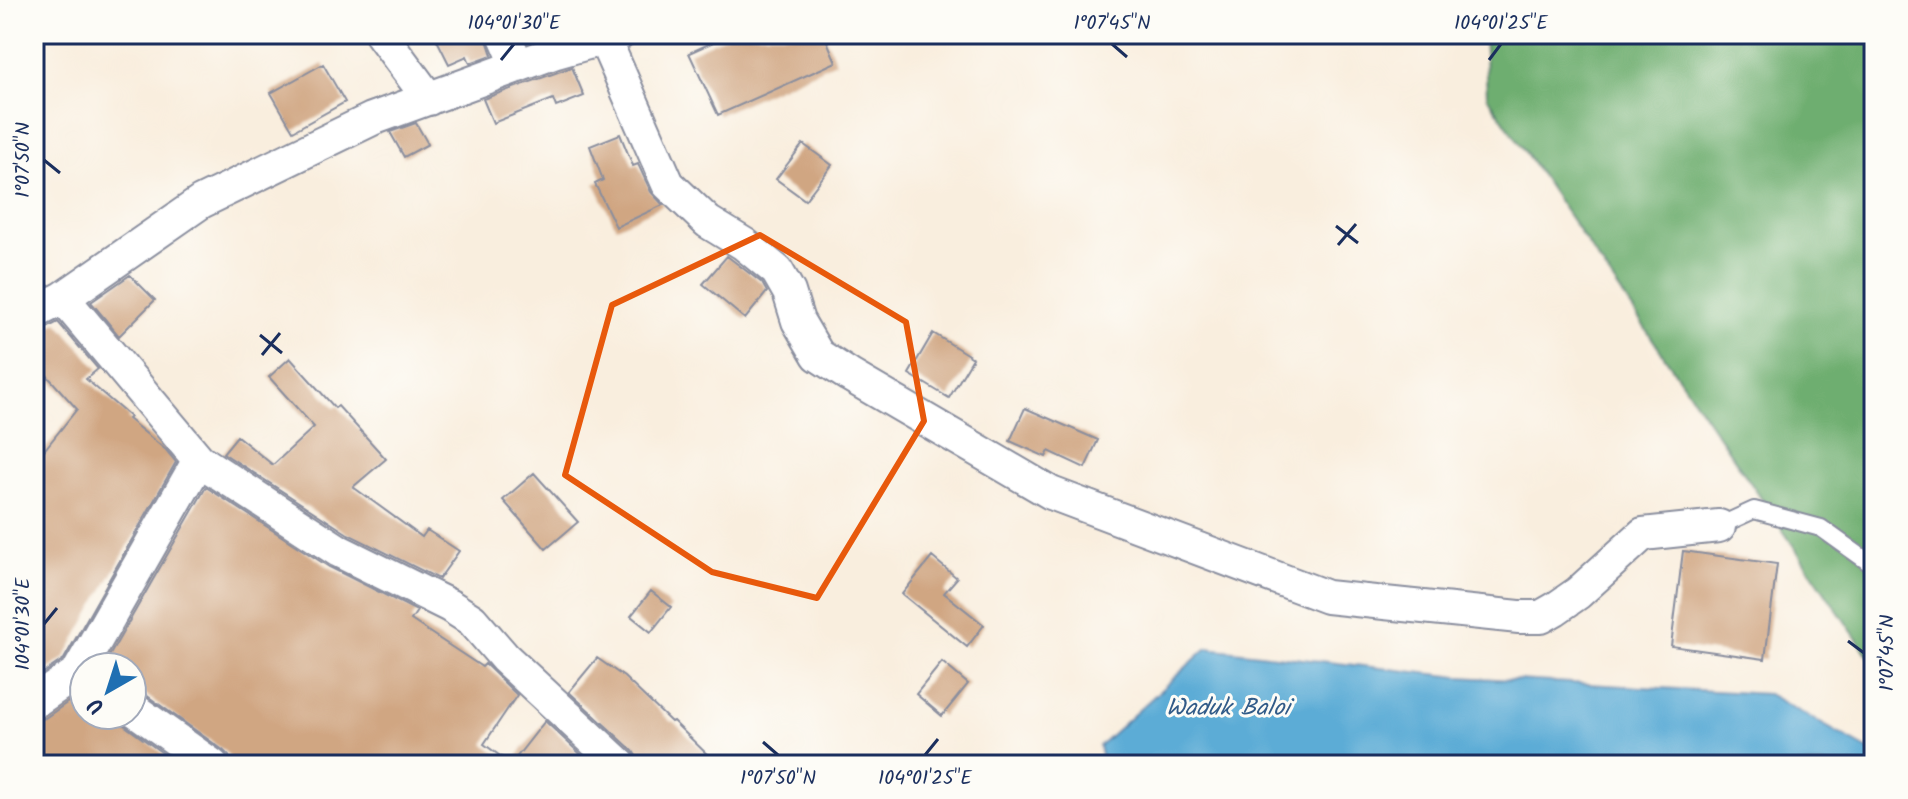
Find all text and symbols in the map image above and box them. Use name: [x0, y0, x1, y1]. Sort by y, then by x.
text: 104°01'30"E: [468, 8, 562, 40]
text: 1°07'45"N: [1073, 8, 1151, 40]
text: 104°01'25"E: [1454, 8, 1549, 40]
text: 1°07'50"N: [8, 122, 40, 198]
text: 104°01'30"E: [8, 576, 40, 671]
text: 1°07'45"N: [1872, 614, 1904, 692]
north arrow: [68, 651, 148, 731]
text: U: [81, 687, 113, 722]
water label: Waduk Baloi: [1166, 689, 1295, 728]
text: 1°07'50"N: [740, 763, 816, 795]
text: 104°01'25"E: [878, 763, 973, 795]

